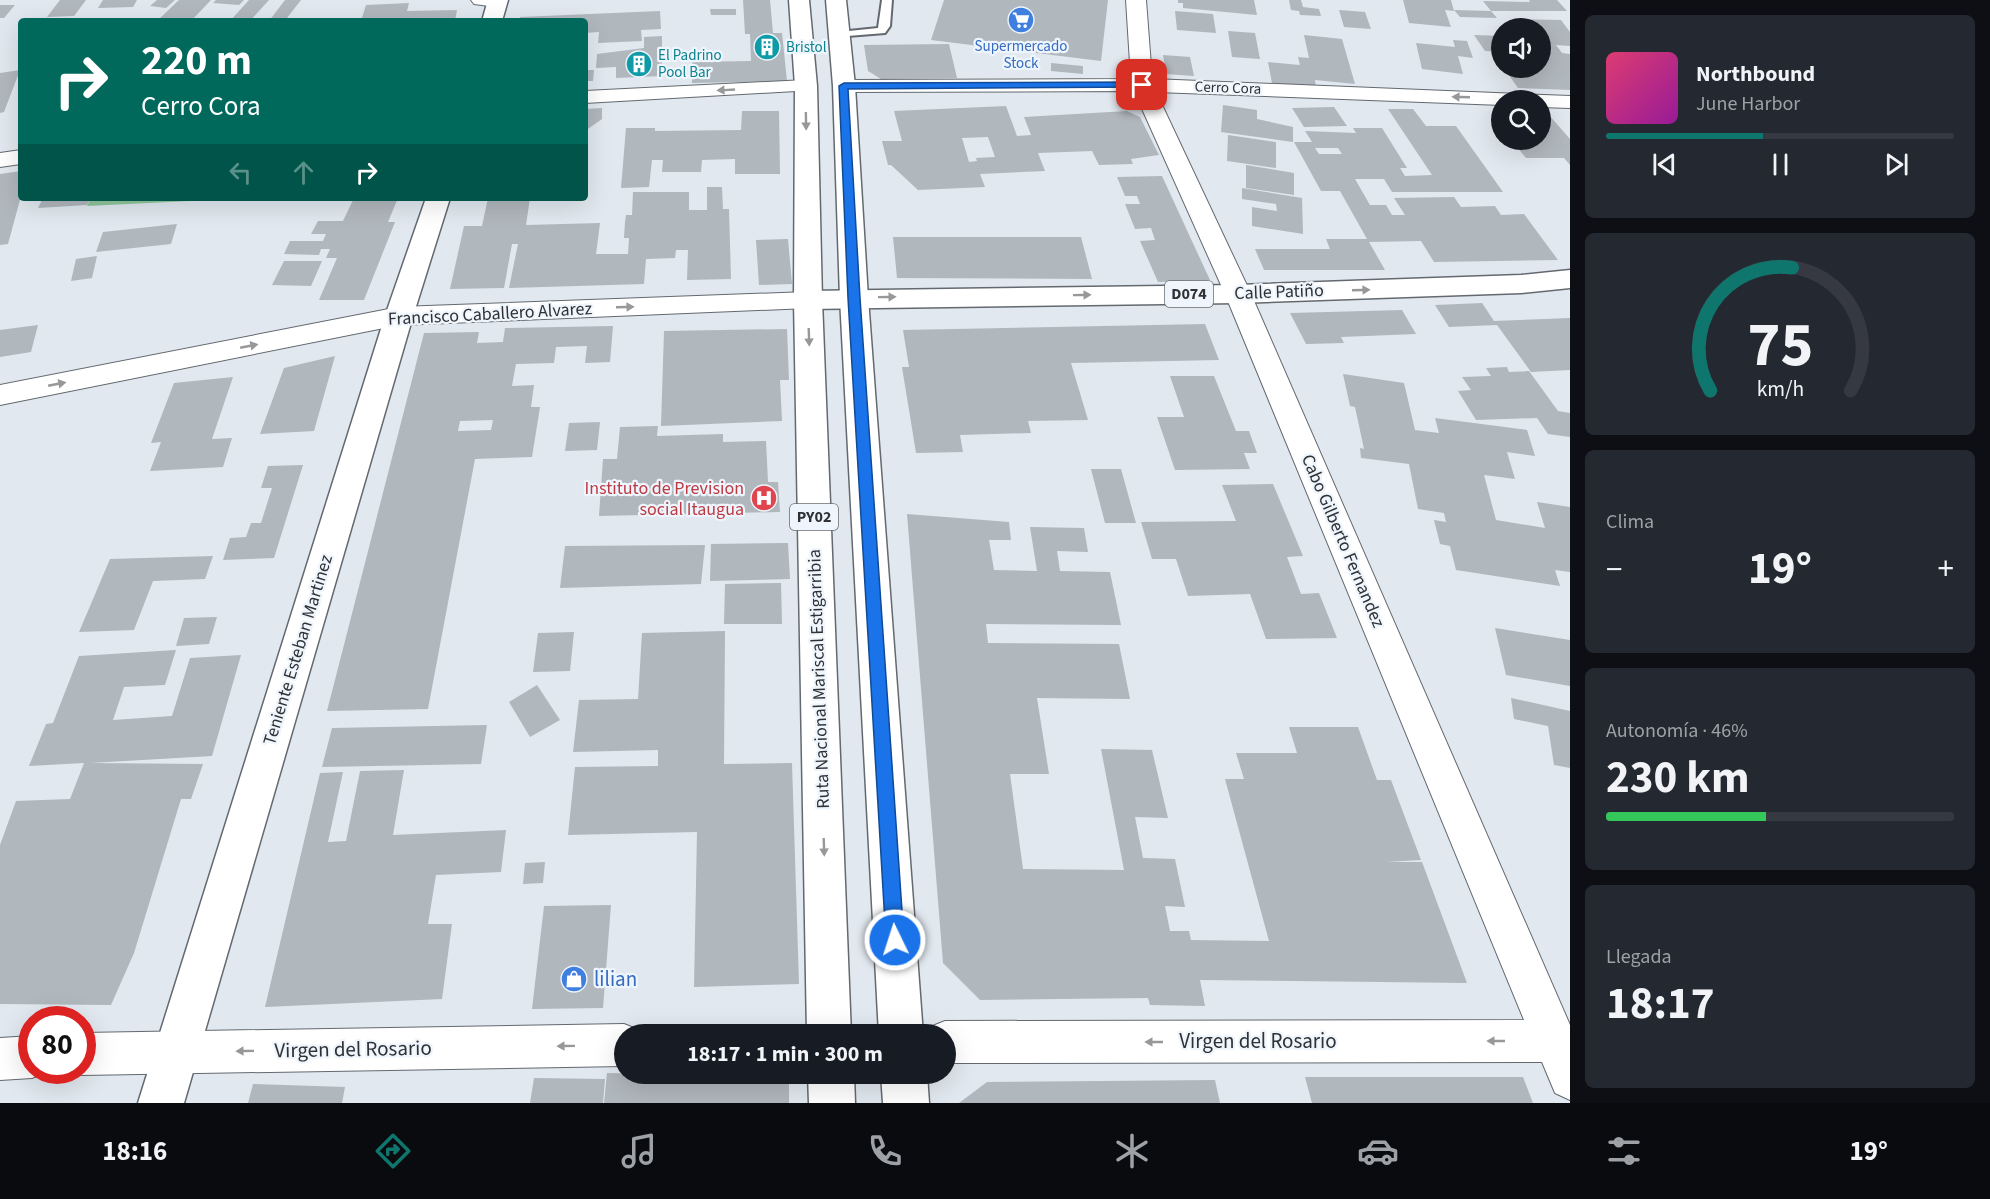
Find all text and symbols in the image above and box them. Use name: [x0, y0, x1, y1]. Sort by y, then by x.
supermarket icon: Supermercado Stock: [1006, 5, 1036, 35]
map controls: [1491, 18, 1551, 150]
button: sound: [1491, 18, 1551, 78]
text: 220 m: [141, 31, 252, 91]
building icon: Bristol: [752, 32, 782, 62]
place label: Supermercado Stock: [975, 36, 1067, 74]
place label: Bristol: [786, 37, 827, 58]
icon: right: [42, 42, 120, 120]
place label: El Padrino Pool Bar: [658, 45, 722, 83]
building icon: El Padrino Pool Bar: [624, 49, 654, 79]
text: Northbound: [1696, 58, 1815, 90]
pin: [1116, 59, 1167, 110]
icon: arrive: [1125, 68, 1158, 101]
street label: Cerro Cora: [1194, 76, 1262, 100]
one-way arrow: [717, 85, 736, 94]
text: Cerro Cora: [141, 87, 261, 126]
button: search: [1491, 90, 1551, 150]
text: June Harbor: [1696, 90, 1800, 118]
one-way arrow: [1451, 93, 1470, 102]
one-way arrow: [801, 112, 811, 131]
icon: previous: [1648, 148, 1681, 181]
icon: pause: [1764, 148, 1797, 181]
icon: next: [1880, 148, 1913, 181]
icon: left: [224, 156, 257, 189]
icon: ahead: [287, 156, 320, 189]
icon: right: [350, 156, 383, 189]
street label: Calle Patiño: [1234, 278, 1324, 306]
road number: D074: [1165, 281, 1213, 307]
one-way arrow: [1352, 285, 1371, 294]
one-way arrow: [1073, 291, 1092, 300]
one-way arrow: [878, 292, 897, 302]
street label: Francisco Caballero Alvarez: [387, 296, 593, 332]
text: 75: [1747, 301, 1813, 390]
one-way arrow: [615, 302, 634, 311]
one-way arrow: [804, 328, 814, 347]
one-way arrow: [239, 341, 258, 350]
text: km/h: [1756, 374, 1804, 405]
one-way arrow: [48, 379, 67, 388]
street label: Cabo Gilberto Fernandez: [1295, 450, 1391, 632]
place label: Instituto de Prevision social Itaugua: [584, 476, 744, 522]
hospital icon: Instituto de Prevision social Itaugua: [749, 483, 779, 513]
road number: PY02: [790, 504, 838, 530]
text: Clima: [1606, 508, 1654, 536]
text: 19°: [1748, 537, 1812, 601]
text: −: [1606, 546, 1622, 593]
text: +: [1938, 546, 1954, 593]
street label: Ruta Nacional Mariscal Estigarribia: [802, 549, 836, 809]
street label: Teniente Esteban Martinez: [257, 551, 339, 748]
text: Autonomía · 46%: [1606, 717, 1748, 745]
text: 230 km: [1606, 746, 1750, 810]
one-way arrow: [819, 838, 828, 857]
position arrow: [863, 908, 927, 972]
text: Llegada: [1606, 943, 1672, 971]
shop icon: lilian: [559, 964, 589, 994]
place label: lilian: [594, 964, 637, 994]
text: 18:17: [1606, 972, 1715, 1036]
speed limit sign: 80: [18, 1006, 96, 1084]
street label: Virgen del Rosario: [1179, 1026, 1337, 1056]
street label: Virgen del Rosario: [274, 1033, 432, 1065]
one-way arrow: [1486, 1036, 1505, 1046]
one-way arrow: [1144, 1037, 1163, 1047]
text: 18:17 · 1 min · 300 m: [687, 1038, 883, 1070]
one-way arrow: [556, 1041, 575, 1051]
one-way arrow: [235, 1046, 254, 1055]
icon: directions: [372, 1130, 414, 1172]
icon: music: [618, 1130, 660, 1172]
icon: phone: [864, 1130, 906, 1172]
icon: climate: [1111, 1130, 1153, 1172]
icon: car: [1357, 1130, 1399, 1172]
icon: filters: [1603, 1130, 1645, 1172]
text: 18:16: [102, 1132, 167, 1171]
text: 19°: [1849, 1132, 1888, 1171]

